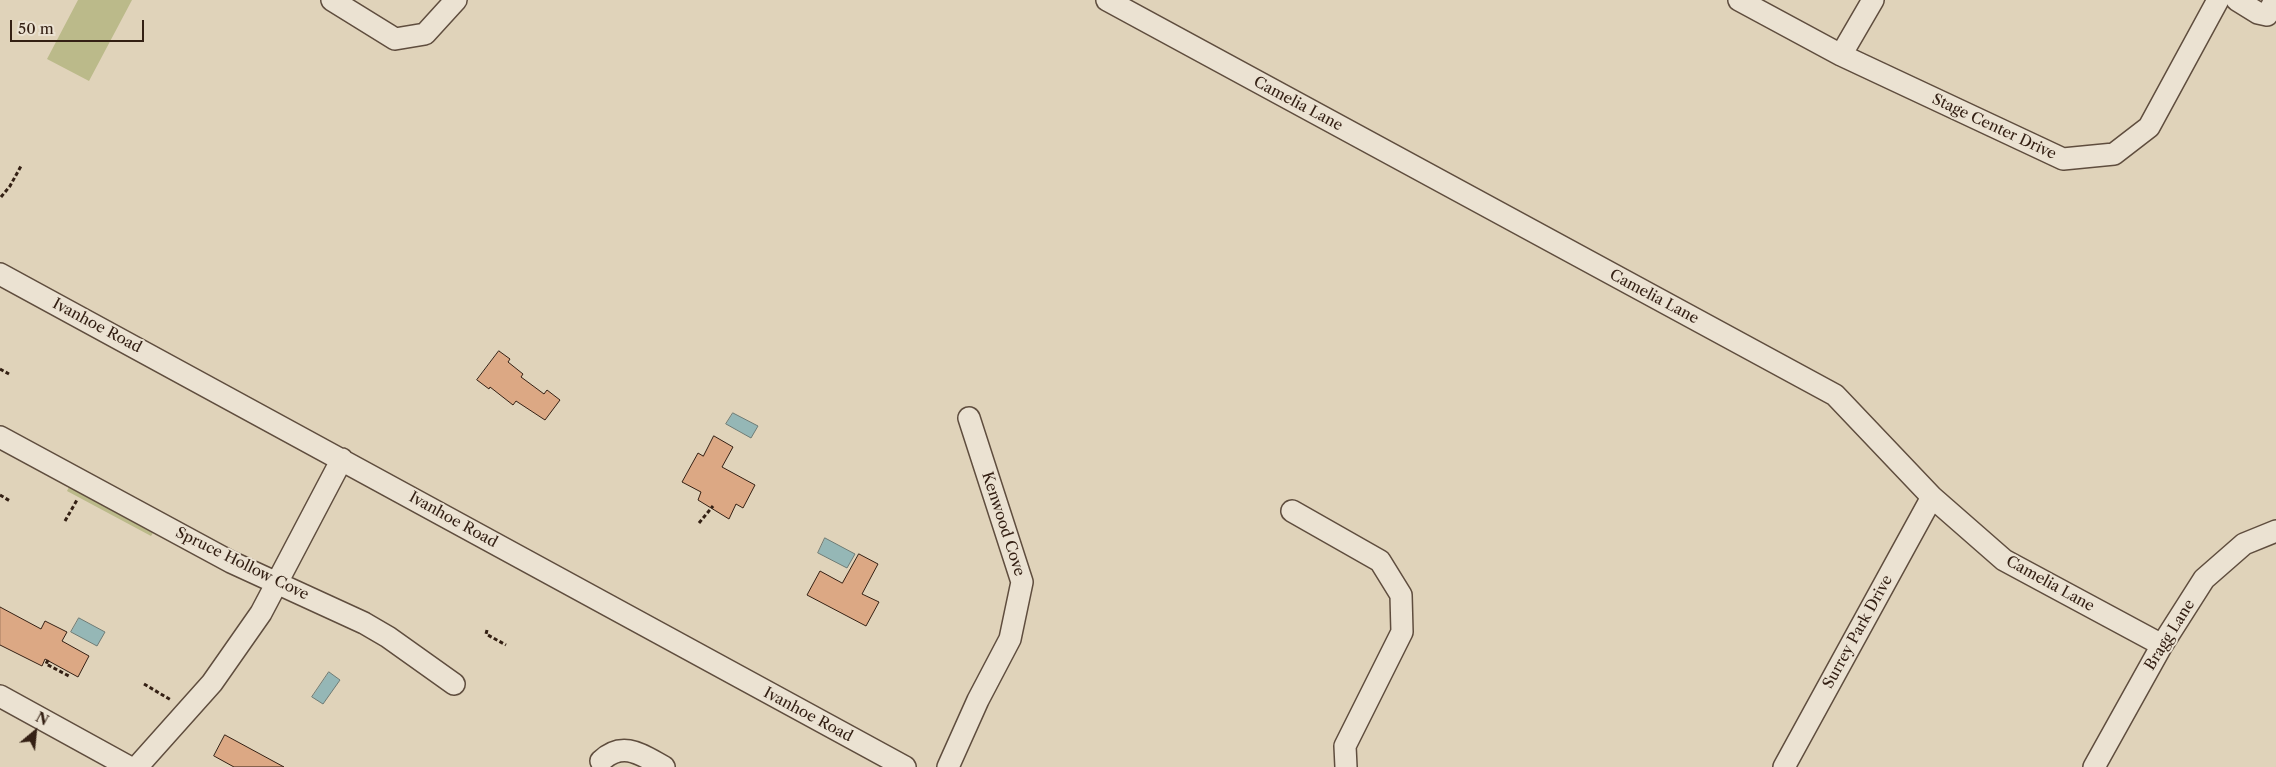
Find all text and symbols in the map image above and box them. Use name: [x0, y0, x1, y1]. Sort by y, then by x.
scale bar: [12, 10, 146, 42]
text: 50 m: [18, 19, 54, 38]
street label: Camelia Lane: [1250, 73, 1346, 135]
street label: Stage Center Drive: [1929, 90, 2059, 164]
street label: Camelia Lane: [1606, 266, 1702, 328]
street label: Ivanhoe Road: [49, 295, 145, 357]
street label: Kenwood Cove: [978, 470, 1028, 578]
street label: Ivanhoe Road: [406, 488, 500, 552]
street label: Spruce Hollow Cove: [172, 524, 312, 604]
street label: Camelia Lane: [2003, 552, 2097, 616]
street label: Surrey Park Drive: [1819, 572, 1897, 692]
street label: Bragg Lane: [2141, 596, 2199, 674]
street label: Ivanhoe Road: [760, 684, 856, 746]
north arrow: [10, 707, 60, 757]
text: N: [32, 708, 52, 730]

